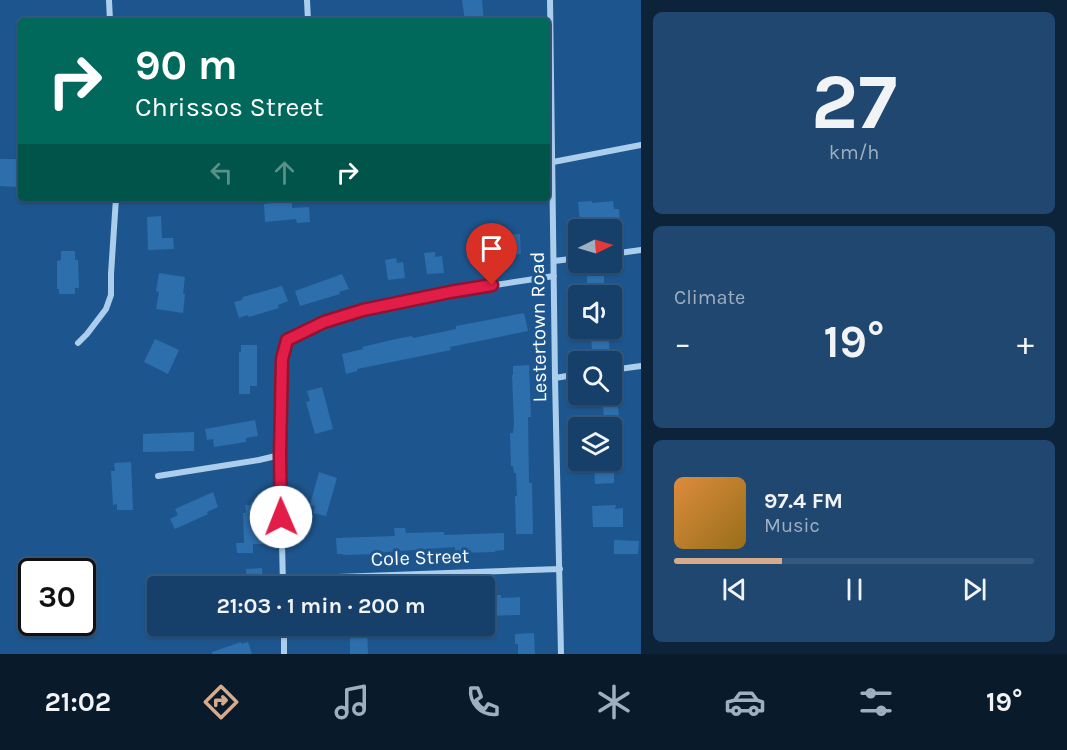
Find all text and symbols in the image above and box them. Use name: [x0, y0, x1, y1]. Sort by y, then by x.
text: 90 m: [135, 40, 238, 90]
icon: right: [36, 42, 114, 120]
text: 27: [811, 56, 897, 148]
text: Chrissos Street: [135, 91, 324, 123]
text: km/h: [829, 141, 879, 164]
icon: left: [205, 156, 238, 189]
icon: ahead: [268, 156, 301, 189]
icon: right: [331, 156, 364, 189]
north arrow: [568, 219, 622, 273]
map controls: [568, 219, 622, 471]
pin: [466, 223, 517, 285]
icon: arrive: [475, 232, 508, 265]
street label: Lestertown Road: [526, 251, 551, 403]
button: sound: [568, 285, 622, 339]
text: Climate: [674, 286, 745, 309]
text: 19°: [824, 316, 884, 368]
text: −: [674, 324, 691, 362]
text: +: [1017, 324, 1034, 362]
button: search: [568, 351, 622, 405]
button: layers: [568, 417, 622, 471]
position arrow: [249, 485, 313, 549]
text: 97.4 FM: [764, 488, 843, 514]
text: Music: [764, 514, 820, 537]
street label: Cole Street: [370, 544, 470, 571]
speed limit sign: 30: [18, 558, 96, 636]
icon: previous: [718, 573, 751, 606]
icon: pause: [838, 573, 871, 606]
icon: next: [958, 573, 991, 606]
text: 21:03 · 1 min · 200 m: [216, 593, 426, 619]
icon: directions: [200, 681, 242, 723]
icon: music: [331, 681, 373, 723]
icon: phone: [462, 681, 504, 723]
icon: climate: [593, 681, 635, 723]
icon: car: [724, 681, 766, 723]
icon: filters: [855, 681, 897, 723]
text: 21:02: [44, 686, 111, 718]
text: 19°: [986, 686, 1023, 718]

